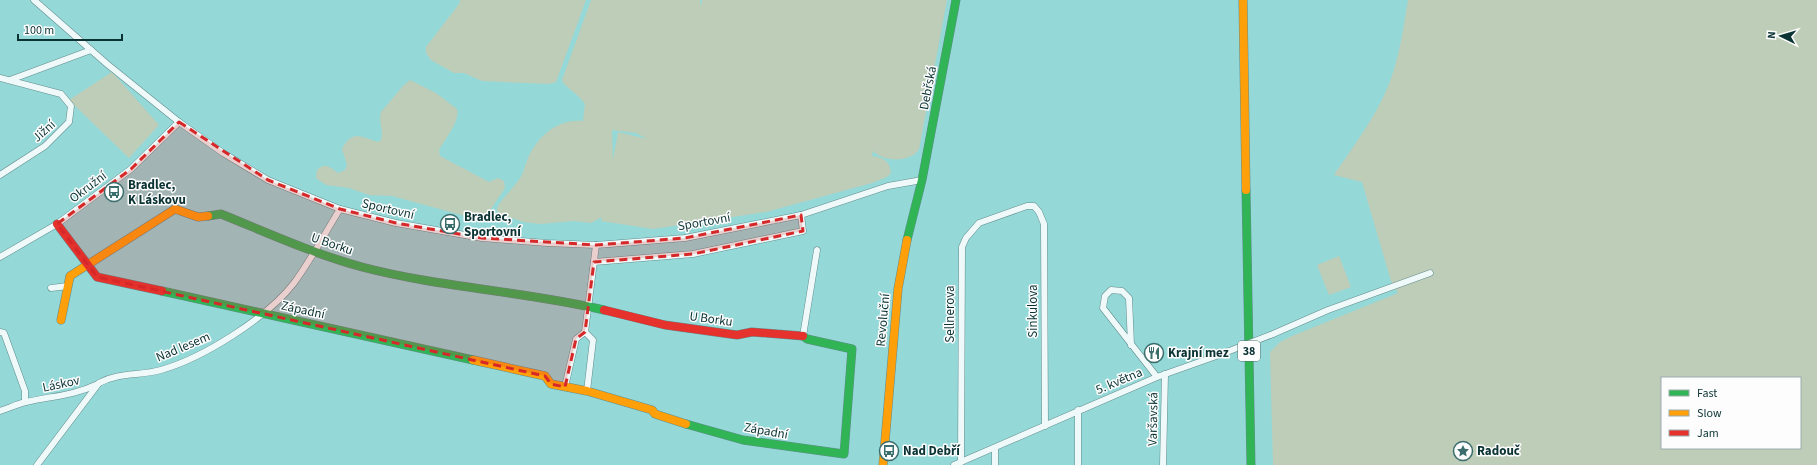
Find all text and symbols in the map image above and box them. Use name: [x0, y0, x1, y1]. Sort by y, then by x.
scale bar: [18, 16, 122, 42]
north arrow: [1761, 16, 1801, 56]
text: 100 m: [24, 22, 54, 39]
text: N: [1764, 31, 1779, 39]
street label: Debřská: [915, 64, 941, 112]
street label: Jižní: [29, 115, 60, 146]
street label: Okružní: [66, 167, 111, 207]
place label: Bradlec, K Láskovu: [128, 176, 186, 209]
bus stop icon: Bradlec, K Láskovu: [103, 181, 125, 203]
street label: Sportovní: [360, 194, 417, 224]
place label: Bradlec, Sportovní: [464, 208, 522, 241]
street label: Sportovní: [676, 208, 733, 235]
bus stop icon: Bradlec, Sportovní: [439, 213, 461, 235]
street label: U Borku: [308, 228, 356, 260]
street label: Sinkulova: [1024, 284, 1042, 338]
street label: Sellnerova: [941, 285, 959, 343]
street label: Revoluční: [872, 292, 894, 347]
street label: Západní: [279, 297, 327, 324]
street label: U Borku: [688, 307, 734, 331]
street label: Nad lesem: [153, 328, 213, 366]
road number: 38: [1238, 341, 1260, 361]
restaurant icon: Krajní mez: [1143, 342, 1165, 364]
place label: Krajní mez: [1168, 344, 1229, 362]
street label: 5. května: [1093, 363, 1145, 399]
street label: Láskov: [41, 371, 81, 397]
legend: [1661, 377, 1801, 449]
text: Fast: [1697, 385, 1717, 402]
street label: Varšavská: [1144, 392, 1162, 446]
text: Slow: [1697, 405, 1722, 422]
street label: Západní: [743, 418, 790, 444]
text: Jam: [1697, 425, 1719, 442]
bus stop icon: Nad Debří: [878, 440, 900, 462]
place icon: Radouč: [1452, 440, 1474, 462]
place label: Nad Debří: [903, 442, 961, 460]
place label: Radouč: [1477, 442, 1521, 460]

